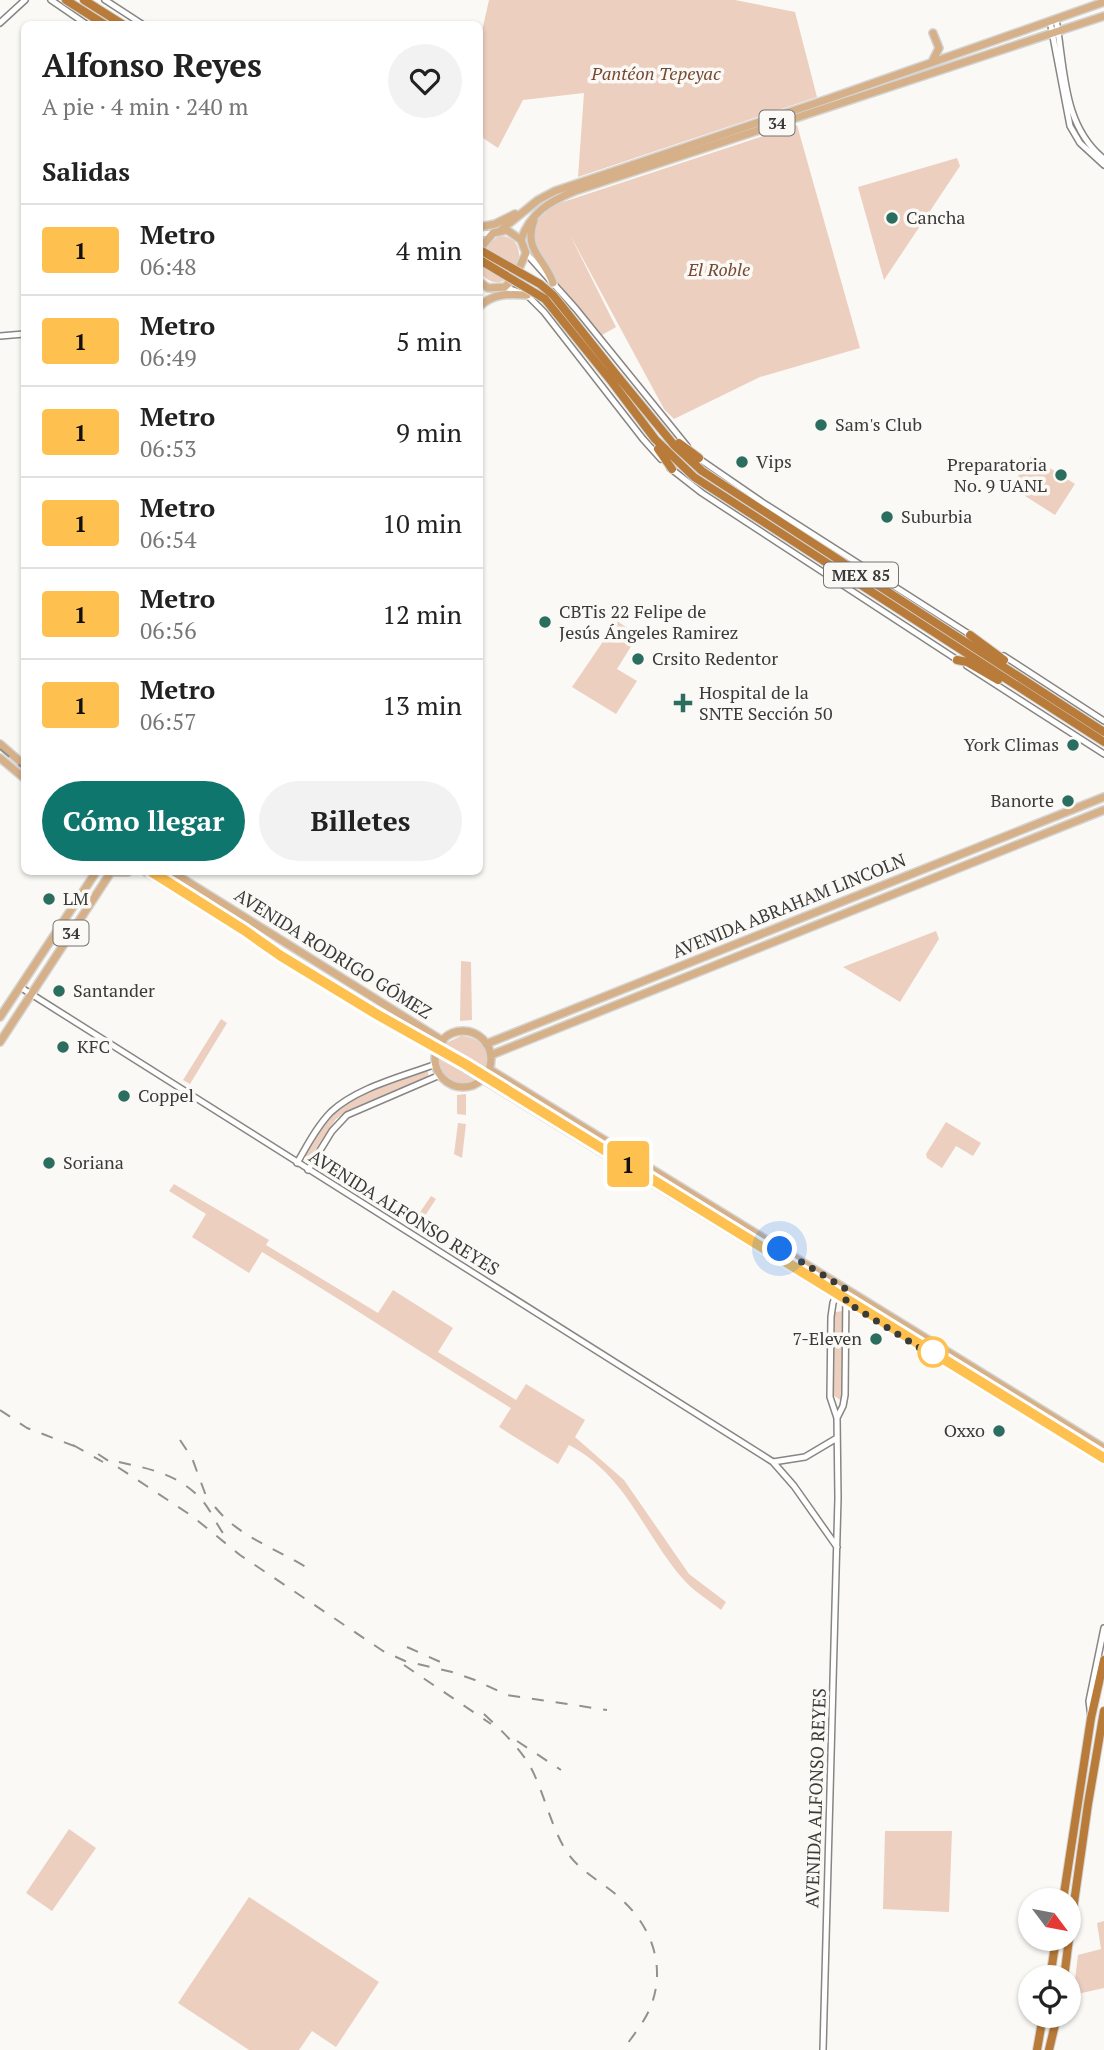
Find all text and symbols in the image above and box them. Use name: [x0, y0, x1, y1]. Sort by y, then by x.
text: Alfonso Reyes: [42, 43, 262, 86]
button: heart: [388, 44, 462, 118]
park label: Pantéon Tepeyac: [590, 61, 721, 85]
text: A pie · 4 min · 240 m: [42, 91, 248, 122]
road number: 34: [760, 111, 794, 136]
text: Salidas: [42, 154, 130, 188]
place label: Cancha: [906, 205, 965, 229]
marker: Cancha: [884, 210, 900, 226]
text: Metro: [140, 217, 215, 251]
text: 4 min: [396, 233, 462, 267]
text: 1: [74, 234, 87, 266]
text: 06:48: [140, 251, 197, 282]
park label: El Roble: [687, 257, 750, 281]
text: Metro: [140, 308, 215, 342]
text: 5 min: [396, 324, 462, 358]
text: 1: [74, 325, 87, 357]
text: 06:49: [140, 342, 197, 373]
text: Metro: [140, 399, 215, 433]
place label: Sam's Club: [835, 412, 922, 436]
text: 9 min: [396, 415, 462, 449]
text: 1: [74, 416, 87, 448]
marker: Sam's Club: [813, 417, 829, 433]
text: 06:53: [140, 433, 197, 464]
place label: Vips: [756, 449, 792, 473]
place label: Preparatoria No. 9 UANL: [947, 452, 1047, 497]
marker: Vips: [734, 454, 750, 470]
marker: Preparatoria No. 9 UANL: [1053, 467, 1069, 483]
text: Metro: [140, 490, 215, 524]
place label: Suburbia: [901, 504, 972, 528]
text: 10 min: [382, 506, 462, 540]
text: 1: [74, 507, 87, 539]
marker: Suburbia: [879, 509, 895, 525]
text: 06:54: [140, 524, 197, 555]
road number: MEX 85: [824, 562, 898, 588]
text: Metro: [140, 581, 215, 615]
text: 12 min: [382, 597, 462, 631]
text: 1: [74, 598, 87, 630]
place label: CBTis 22 Felipe de Jesús Ángeles Ramirez: [559, 599, 738, 644]
marker: CBTis 22 Felipe de Jesús Ángeles Ramirez: [537, 614, 553, 630]
text: 06:56: [140, 615, 197, 646]
place label: Crsito Redentor: [652, 646, 778, 670]
marker: Crsito Redentor: [630, 651, 646, 667]
text: Metro: [140, 672, 215, 706]
place label: Hospital de la SNTE Sección 50: [699, 680, 833, 725]
text: 13 min: [382, 688, 462, 722]
text: 1: [74, 689, 87, 721]
marker: Hospital de la SNTE Sección 50: [673, 693, 693, 713]
text: 06:57: [140, 706, 197, 737]
place label: York Climas: [964, 732, 1059, 756]
marker: York Climas: [1065, 737, 1081, 753]
button: Cómo llegar: [42, 781, 245, 861]
button: Billetes: [259, 781, 462, 861]
place label: Banorte: [991, 788, 1054, 812]
marker: Banorte: [1060, 793, 1076, 809]
street label: AVENIDA ABRAHAM LINCOLN: [668, 847, 909, 963]
street label: AVENIDA RODRIGO GÓMEZ: [230, 882, 437, 1024]
place label: LM: [63, 886, 89, 910]
marker: LM: [41, 891, 57, 907]
road number: 34: [54, 920, 88, 945]
place label: Santander: [73, 978, 155, 1002]
marker: Santander: [51, 983, 67, 999]
place label: KFC: [77, 1034, 110, 1058]
marker: KFC: [55, 1039, 71, 1055]
place label: Coppel: [138, 1083, 194, 1107]
marker: Coppel: [116, 1088, 132, 1104]
line badge: 1: [605, 1141, 651, 1187]
street label: AVENIDA ALFONSO REYES: [305, 1144, 504, 1281]
text: 1: [621, 1148, 635, 1180]
place label: Soriana: [63, 1150, 124, 1174]
marker: Soriana: [41, 1155, 57, 1171]
your location: [762, 1231, 797, 1266]
place label: 7-Eleven: [793, 1326, 862, 1350]
marker: 7-Eleven: [868, 1331, 884, 1347]
unlabelled marker: [918, 1337, 948, 1367]
place label: Oxxo: [944, 1418, 985, 1442]
marker: Oxxo: [991, 1423, 1007, 1439]
street label: AVENIDA ALFONSO REYES: [799, 1688, 831, 1908]
north arrow: [1018, 1888, 1082, 1951]
map controls: [1018, 1888, 1081, 2028]
button: locate: [1018, 1965, 1081, 2028]

